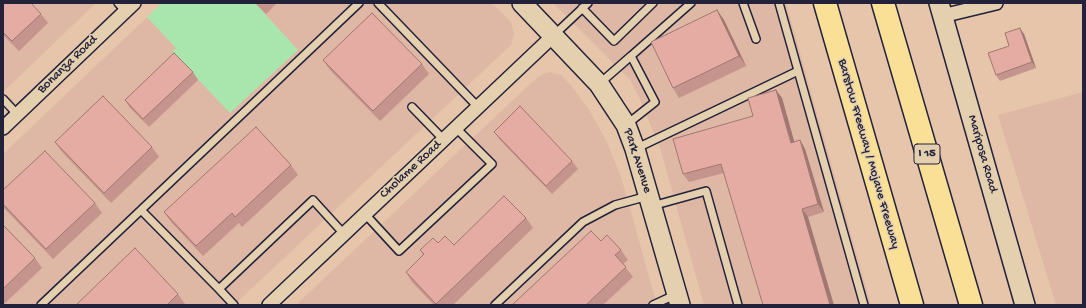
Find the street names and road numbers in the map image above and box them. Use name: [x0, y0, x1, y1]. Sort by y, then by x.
street label: Bonanza Road: [35, 33, 101, 97]
street label: Barstow Freeway / Mojave Freeway: [833, 57, 903, 251]
street label: Mariposa Road: [963, 113, 1001, 195]
street label: Park Avenue: [619, 127, 655, 195]
street label: Cholame Road: [377, 138, 445, 202]
road number: I 15: [914, 144, 940, 164]

